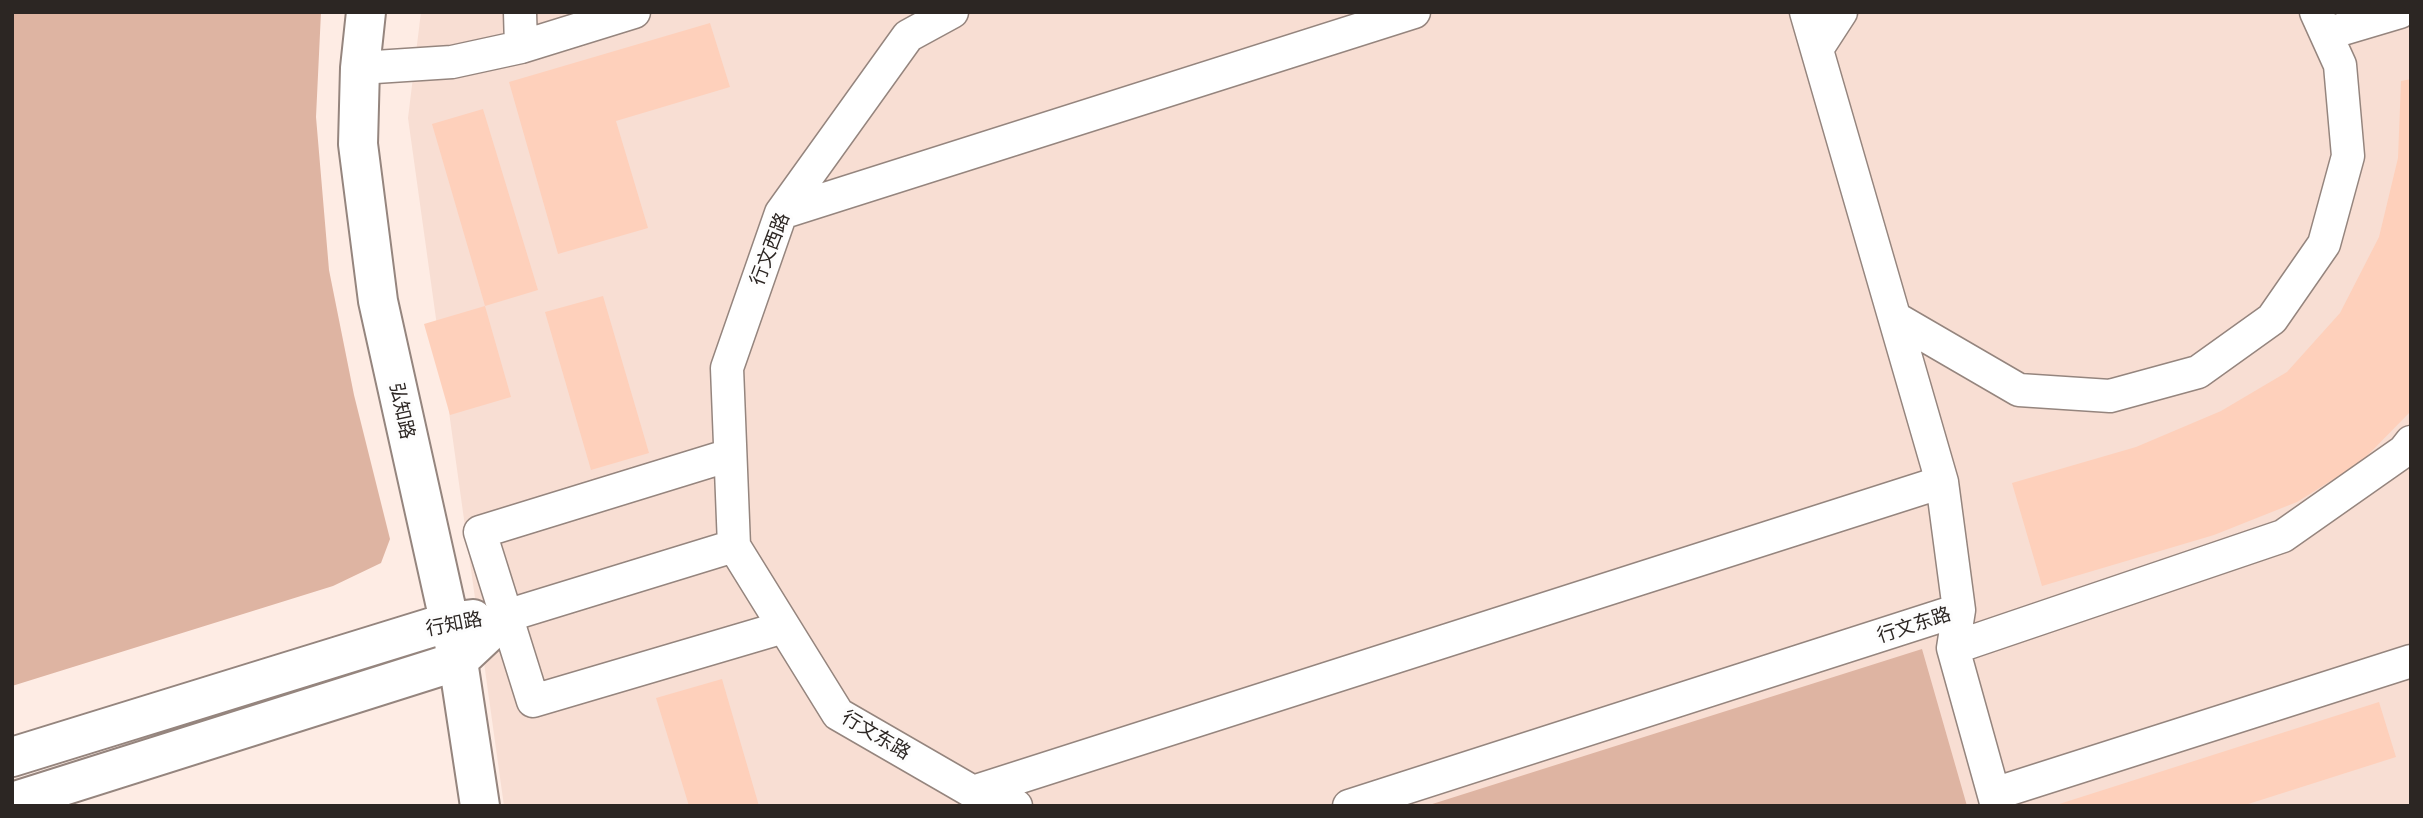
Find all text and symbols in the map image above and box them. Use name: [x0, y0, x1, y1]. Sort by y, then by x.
street label: 行文西路: [746, 209, 794, 289]
street label: 弘知路: [385, 381, 419, 441]
street label: 行文东路: [1874, 602, 1954, 648]
street label: 行知路: [424, 607, 484, 641]
street label: 行文东路: [838, 706, 914, 764]

